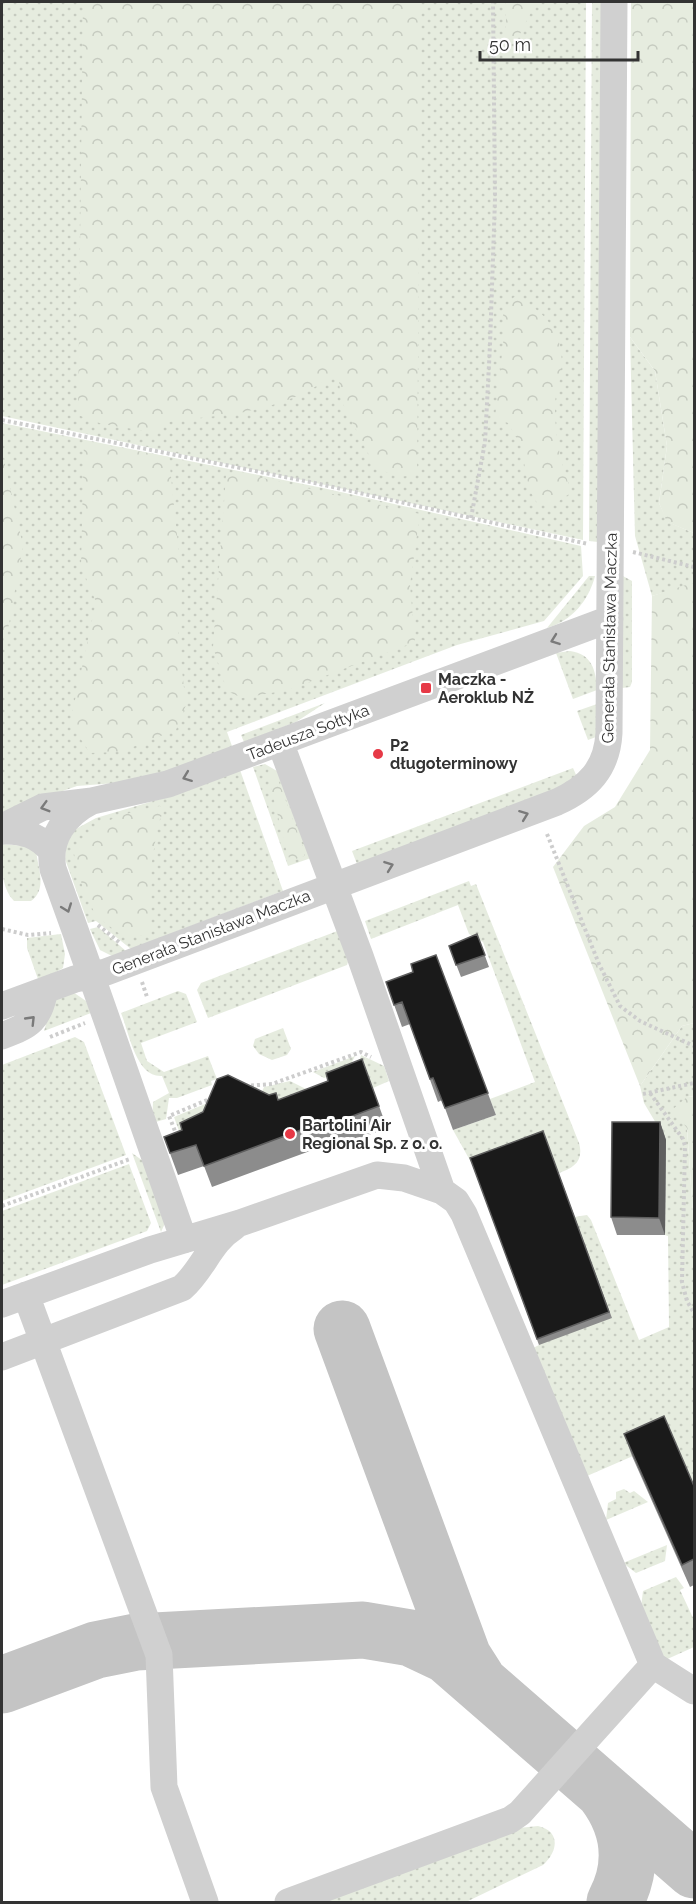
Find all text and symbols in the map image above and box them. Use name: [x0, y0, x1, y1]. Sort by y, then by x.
scale bar: [480, 24, 638, 62]
text: 50 m: [489, 34, 531, 55]
street label: Generała Stanisława Maczka: [598, 532, 621, 744]
one-way arrow: [550, 632, 561, 645]
place label: Maczka - Aeroklub NŻ: [438, 670, 534, 707]
marker: Maczka - Aeroklub NŻ: [419, 681, 433, 695]
street label: Tadeusza Sołtyka: [244, 700, 372, 764]
place label: P2 długoterminowy: [390, 736, 518, 773]
marker: P2 długoterminowy: [371, 747, 385, 761]
one-way arrow: [183, 770, 193, 783]
one-way arrow: [40, 800, 51, 812]
one-way arrow: [518, 810, 529, 822]
one-way arrow: [383, 860, 393, 873]
street label: Generała Stanisława Maczka: [109, 886, 313, 979]
one-way arrow: [60, 902, 73, 913]
one-way arrow: [24, 1017, 35, 1028]
place label: Bartolini Air Regional Sp. z o. o.: [302, 1116, 442, 1153]
marker: Bartolini Air Regional Sp. z o. o.: [283, 1127, 297, 1141]

